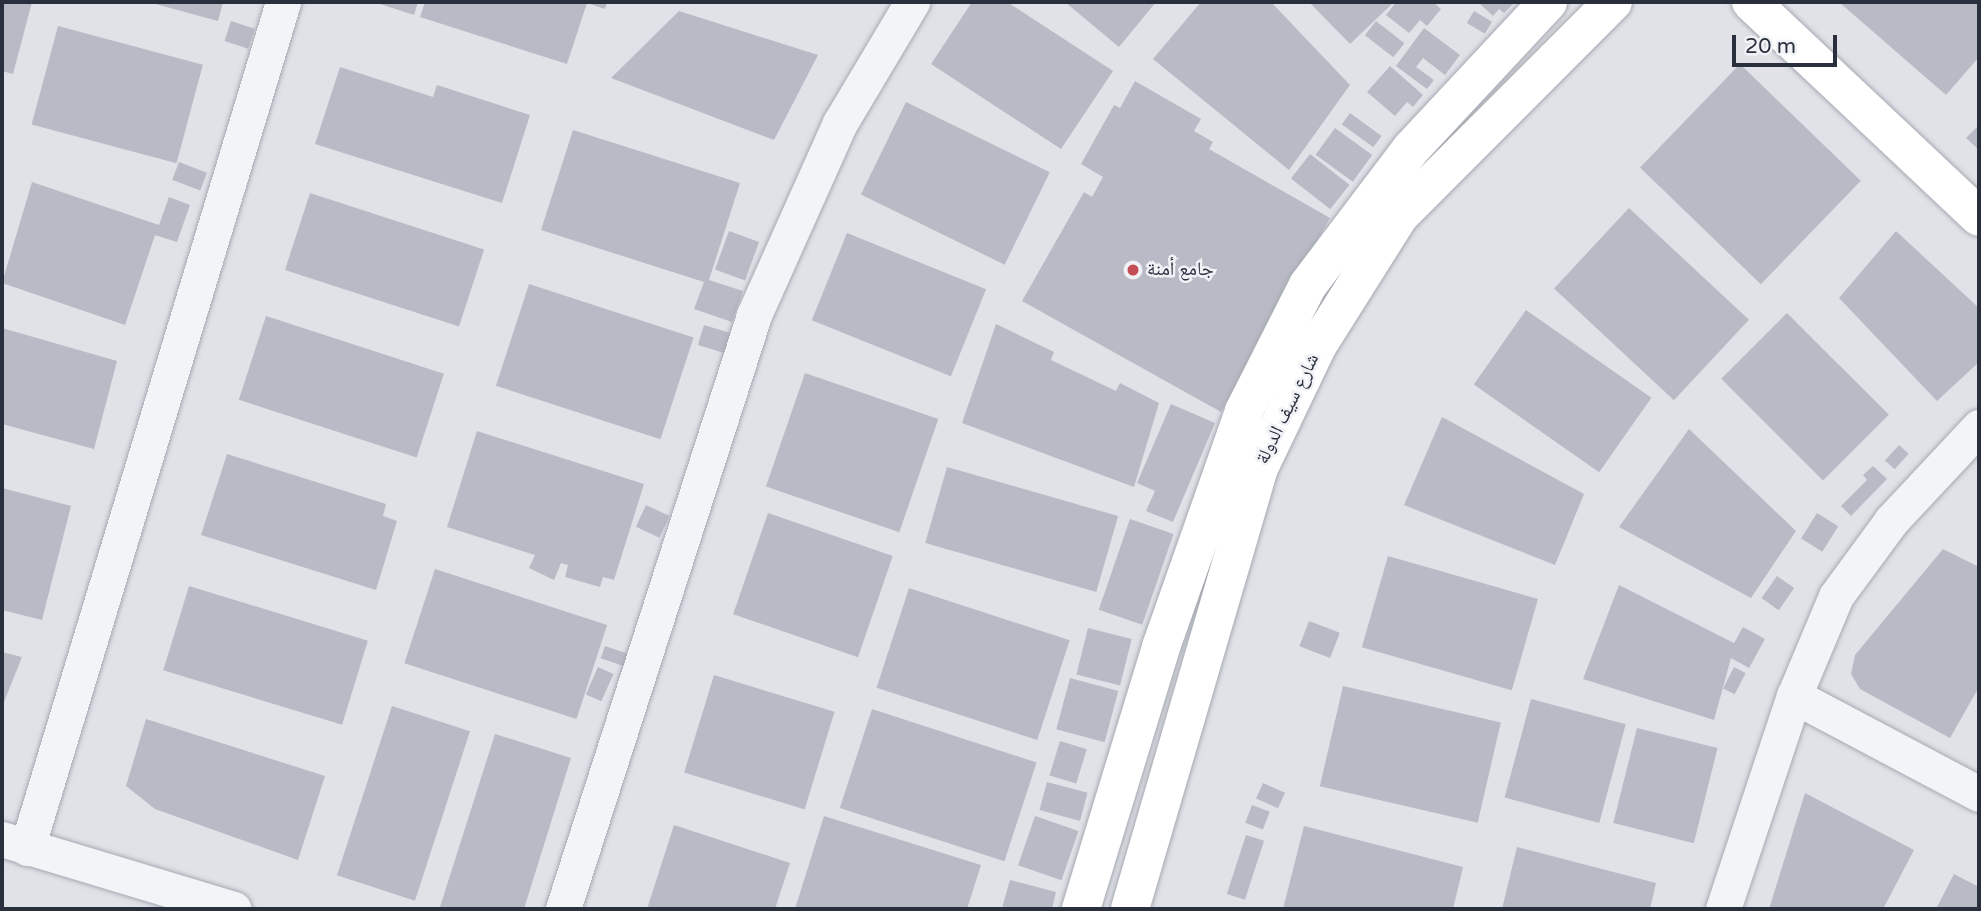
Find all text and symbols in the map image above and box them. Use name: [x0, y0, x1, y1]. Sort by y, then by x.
scale bar: [1736, 21, 1841, 65]
text: 20 m: [1745, 34, 1796, 59]
place label: جامع أمنة: [1147, 259, 1214, 281]
marker: جامع أمنة: [1125, 262, 1141, 278]
street label: شارع سيف الدولة: [1251, 350, 1325, 468]

